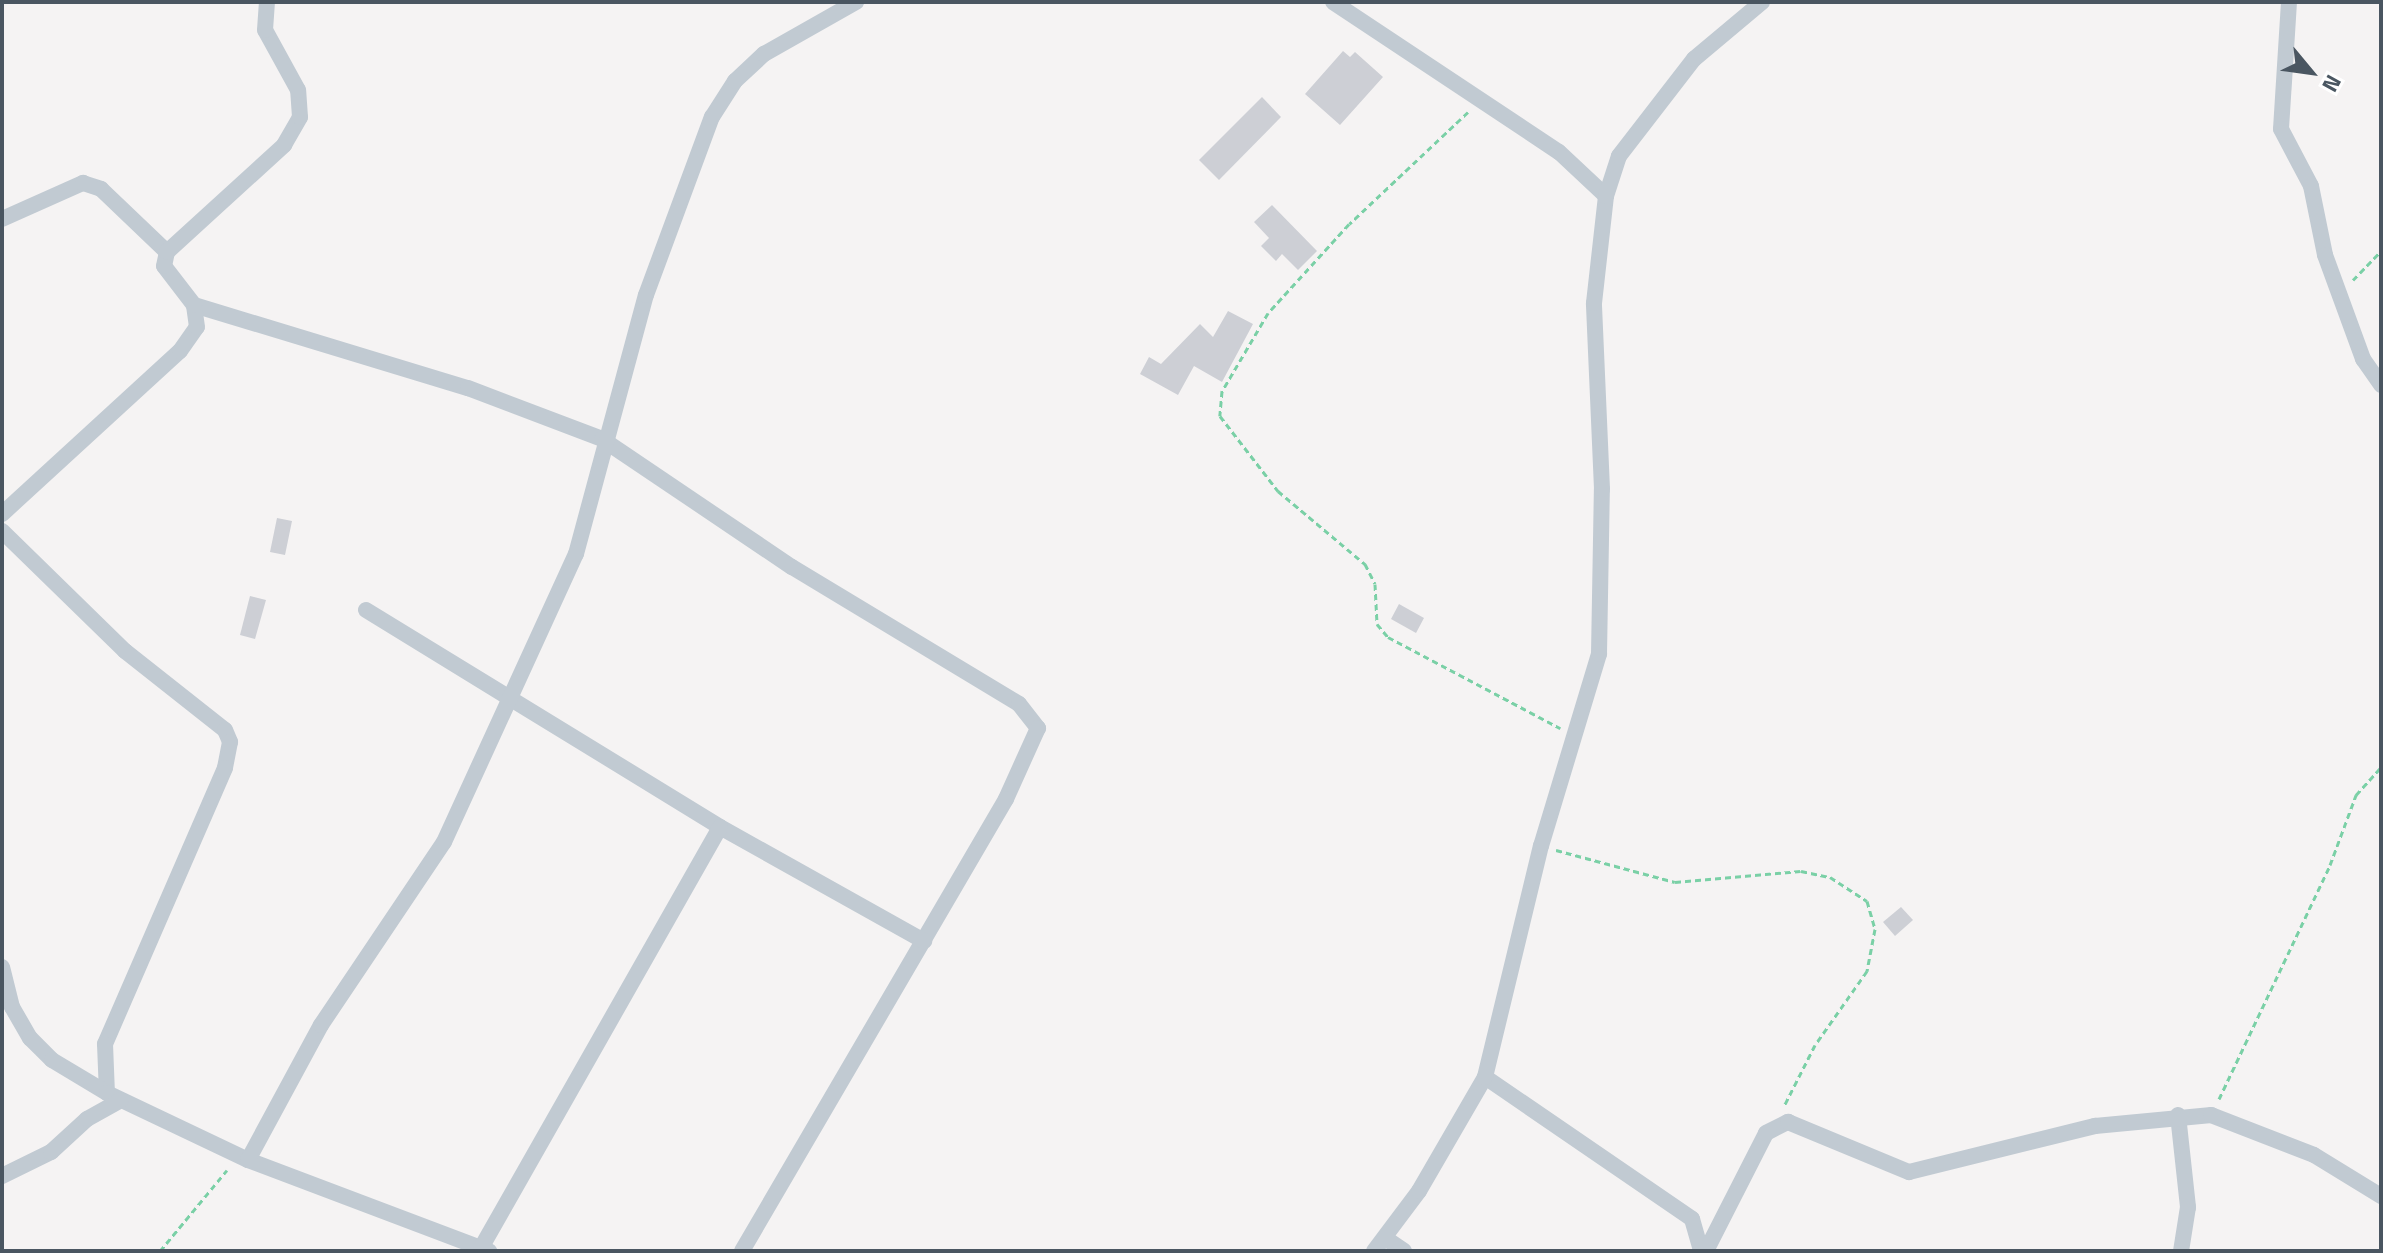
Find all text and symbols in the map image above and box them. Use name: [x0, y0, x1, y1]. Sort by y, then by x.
north arrow: [2271, 32, 2351, 112]
text: N: [2313, 69, 2351, 99]

